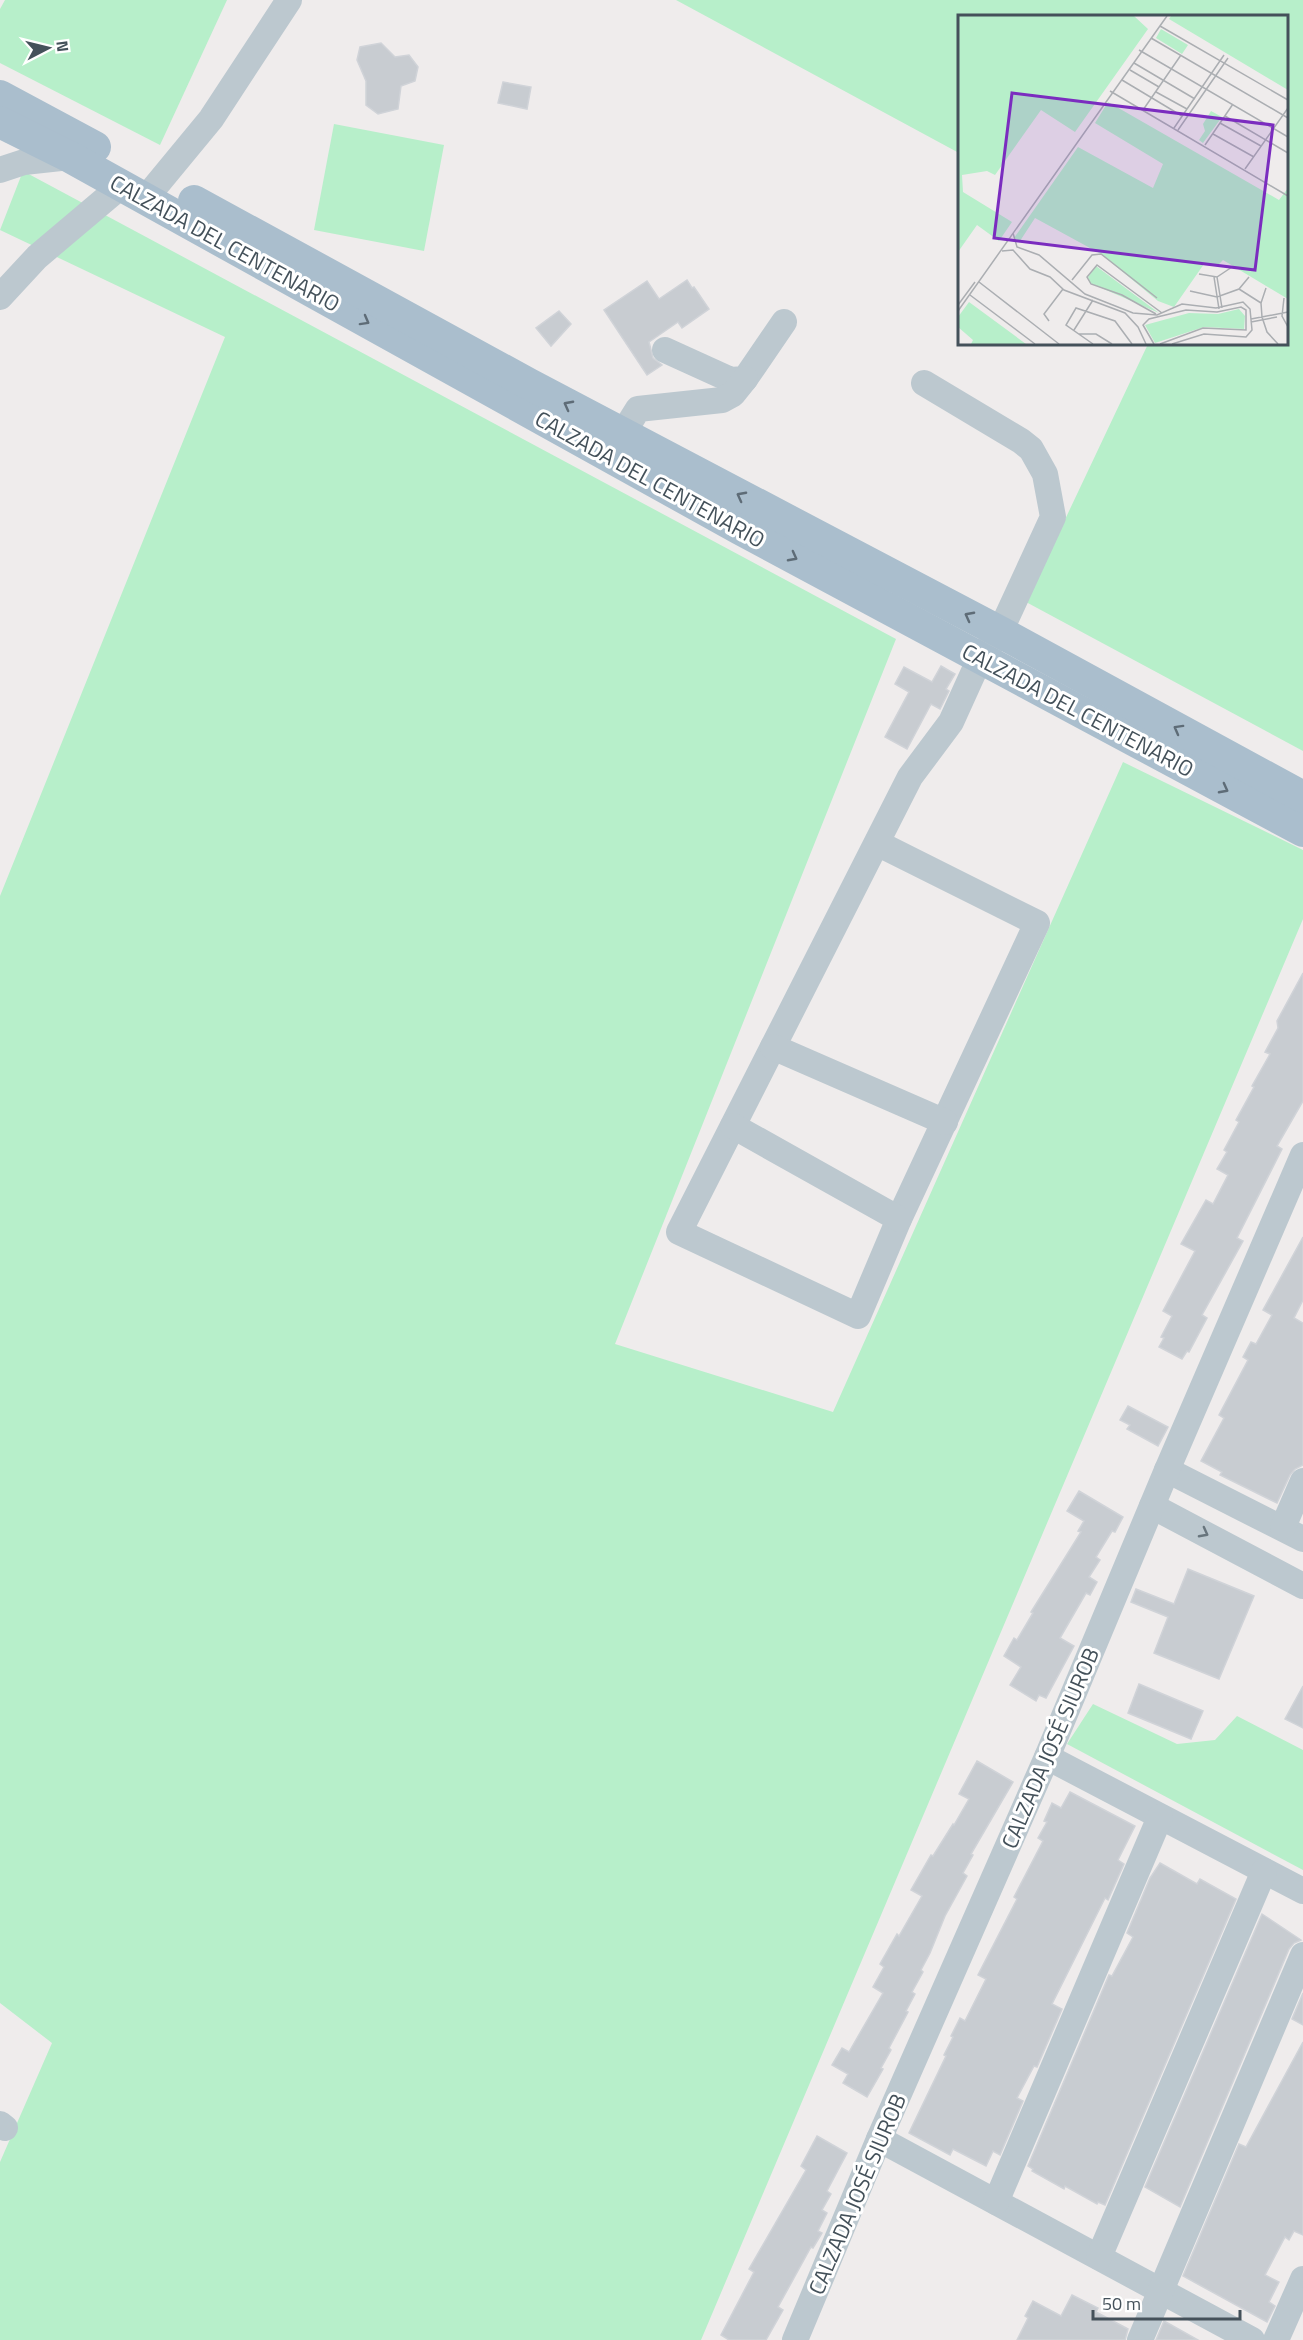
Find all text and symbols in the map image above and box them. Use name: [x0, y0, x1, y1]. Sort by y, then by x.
inset map: [958, 15, 1288, 345]
north arrow: [18, 18, 78, 78]
text: N: [50, 39, 75, 53]
street label: CALZADA DEL CENTENARIO: [104, 166, 346, 320]
one-way arrow: [359, 314, 369, 325]
one-way arrow: [564, 401, 575, 412]
street label: CALZADA DEL CENTENARIO: [529, 402, 771, 556]
one-way arrow: [737, 492, 747, 503]
one-way arrow: [787, 550, 798, 562]
one-way arrow: [965, 612, 976, 623]
street label: CALZADA DEL CENTENARIO: [956, 634, 1200, 786]
one-way arrow: [1174, 725, 1184, 736]
one-way arrow: [1218, 781, 1229, 793]
one-way arrow: [1197, 1526, 1208, 1537]
street label: CALZADA JOSÉ SIUROB: [992, 1642, 1108, 1854]
street label: CALZADA JOSÉ SIUROB: [799, 2088, 915, 2300]
scale bar: [1093, 2283, 1240, 2321]
text: 50 m: [1102, 2290, 1141, 2317]

